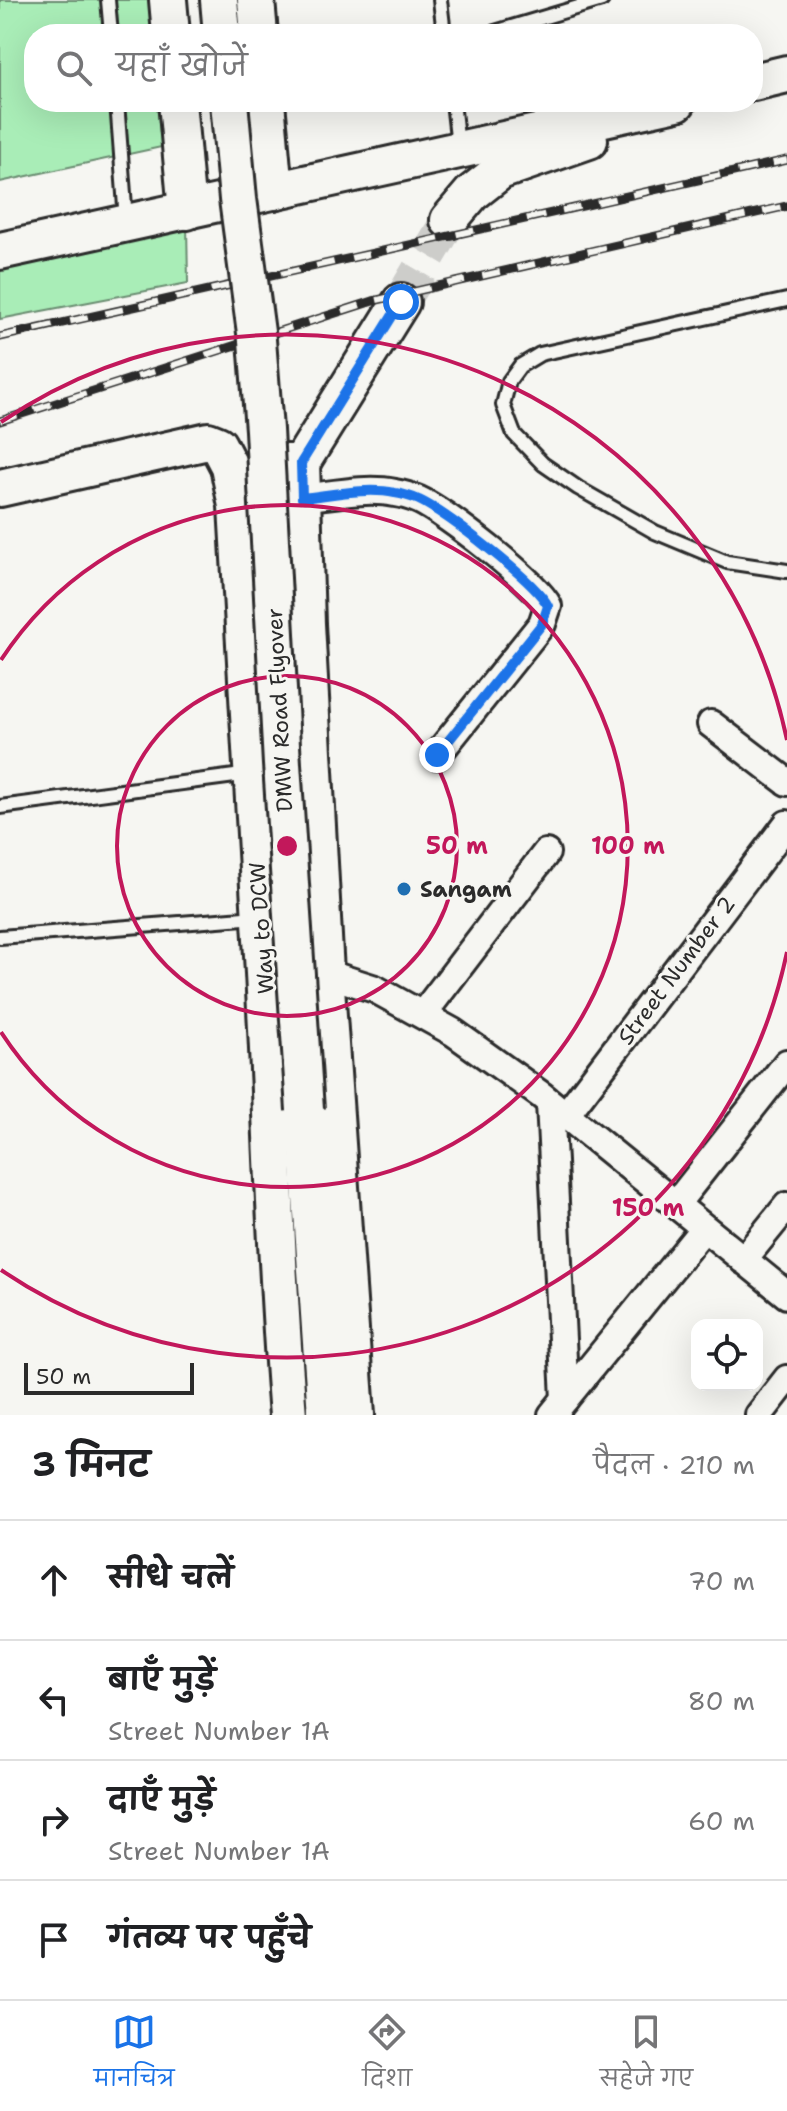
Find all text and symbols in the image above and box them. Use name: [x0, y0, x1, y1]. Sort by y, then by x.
search box: [24, 24, 763, 112]
text: यहाँ खोजें: [116, 45, 248, 86]
icon: search: [52, 46, 96, 90]
route start: [383, 284, 419, 320]
street label: DMW Road Flyover: [260, 607, 299, 813]
route end: [419, 737, 455, 773]
text: 50 m: [426, 830, 488, 862]
text: 100 m: [591, 830, 665, 862]
centre of rings: [273, 832, 301, 860]
street label: Way to DCW: [242, 861, 281, 995]
place label: Sangam: [420, 875, 512, 904]
marker: Sangam: [395, 880, 413, 898]
street label: Street Number 2: [611, 890, 742, 1050]
text: 150 m: [612, 1192, 684, 1224]
map controls: [691, 1319, 763, 1391]
button: locate: [691, 1319, 763, 1391]
scale bar: [24, 1359, 194, 1395]
text: 50 m: [36, 1362, 91, 1391]
text: 3 मिनट: [32, 1441, 150, 1487]
text: पैदल · 210 m: [593, 1447, 755, 1482]
text: सीधे चलें: [108, 1557, 233, 1598]
icon: ahead: [32, 1558, 76, 1602]
text: 70 m: [688, 1563, 755, 1598]
text: बाएँ मुड़ें: [108, 1659, 216, 1700]
icon: left: [32, 1678, 76, 1722]
text: 80 m: [688, 1683, 755, 1718]
text: Street Number 1A: [108, 1713, 330, 1748]
text: दाएँ मुड़ें: [108, 1779, 215, 1820]
icon: right: [32, 1798, 76, 1842]
text: 60 m: [688, 1803, 755, 1838]
text: Street Number 1A: [108, 1833, 330, 1868]
text: गंतव्य पर पहुँचे: [108, 1917, 311, 1958]
icon: arrive: [32, 1918, 76, 1962]
tab: मानचित्र: [94, 2010, 175, 2103]
tab: दिशा: [362, 2010, 412, 2103]
tab: सहेजे गए: [600, 2010, 693, 2103]

